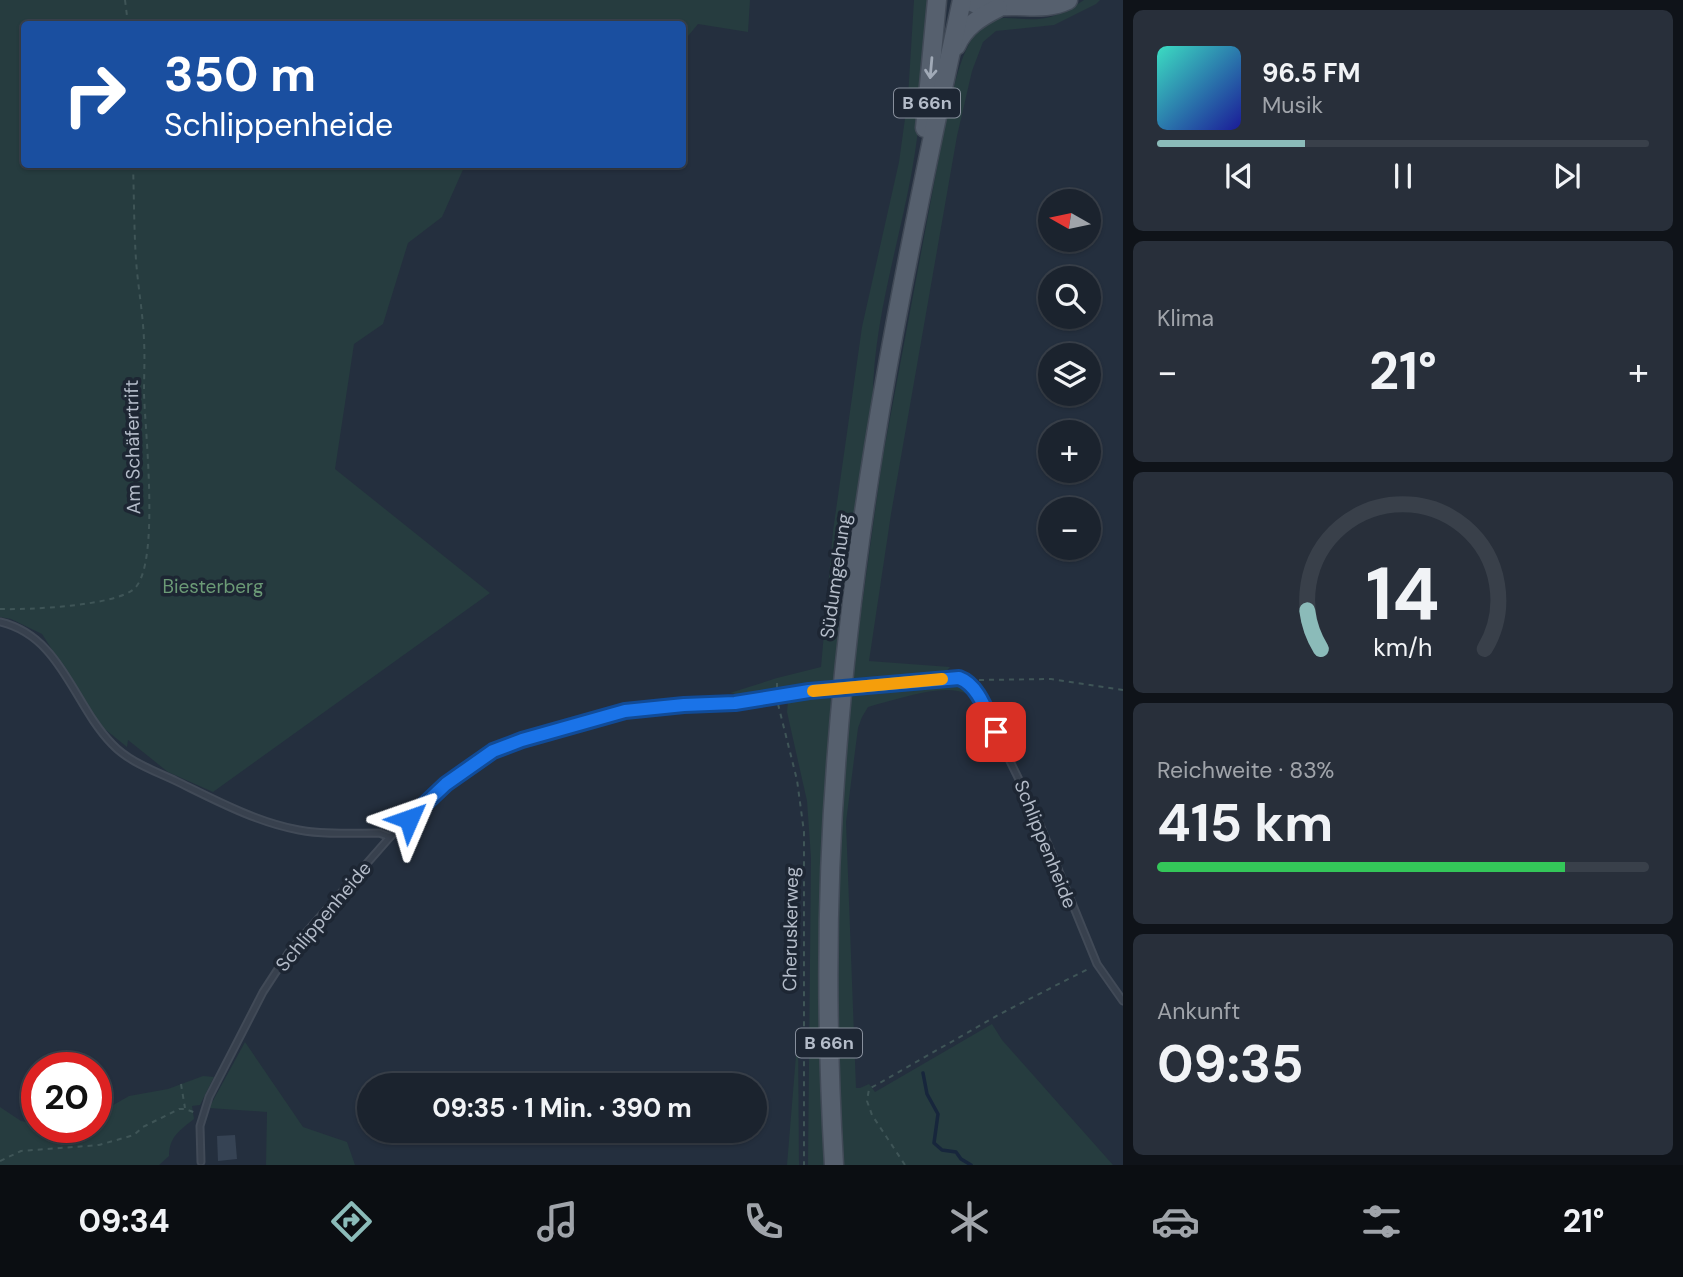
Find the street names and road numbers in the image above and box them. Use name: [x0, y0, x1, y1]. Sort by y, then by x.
road number: B 66n: [894, 88, 960, 118]
street label: Am Schäfertrift: [119, 379, 146, 515]
street label: Südumgehung: [814, 512, 857, 640]
street label: Schlippenheide: [1008, 776, 1083, 912]
street label: Schlippenheide: [270, 856, 377, 976]
street label: Cheruskerweg: [777, 866, 804, 992]
road number: B 66n: [796, 1028, 862, 1058]

